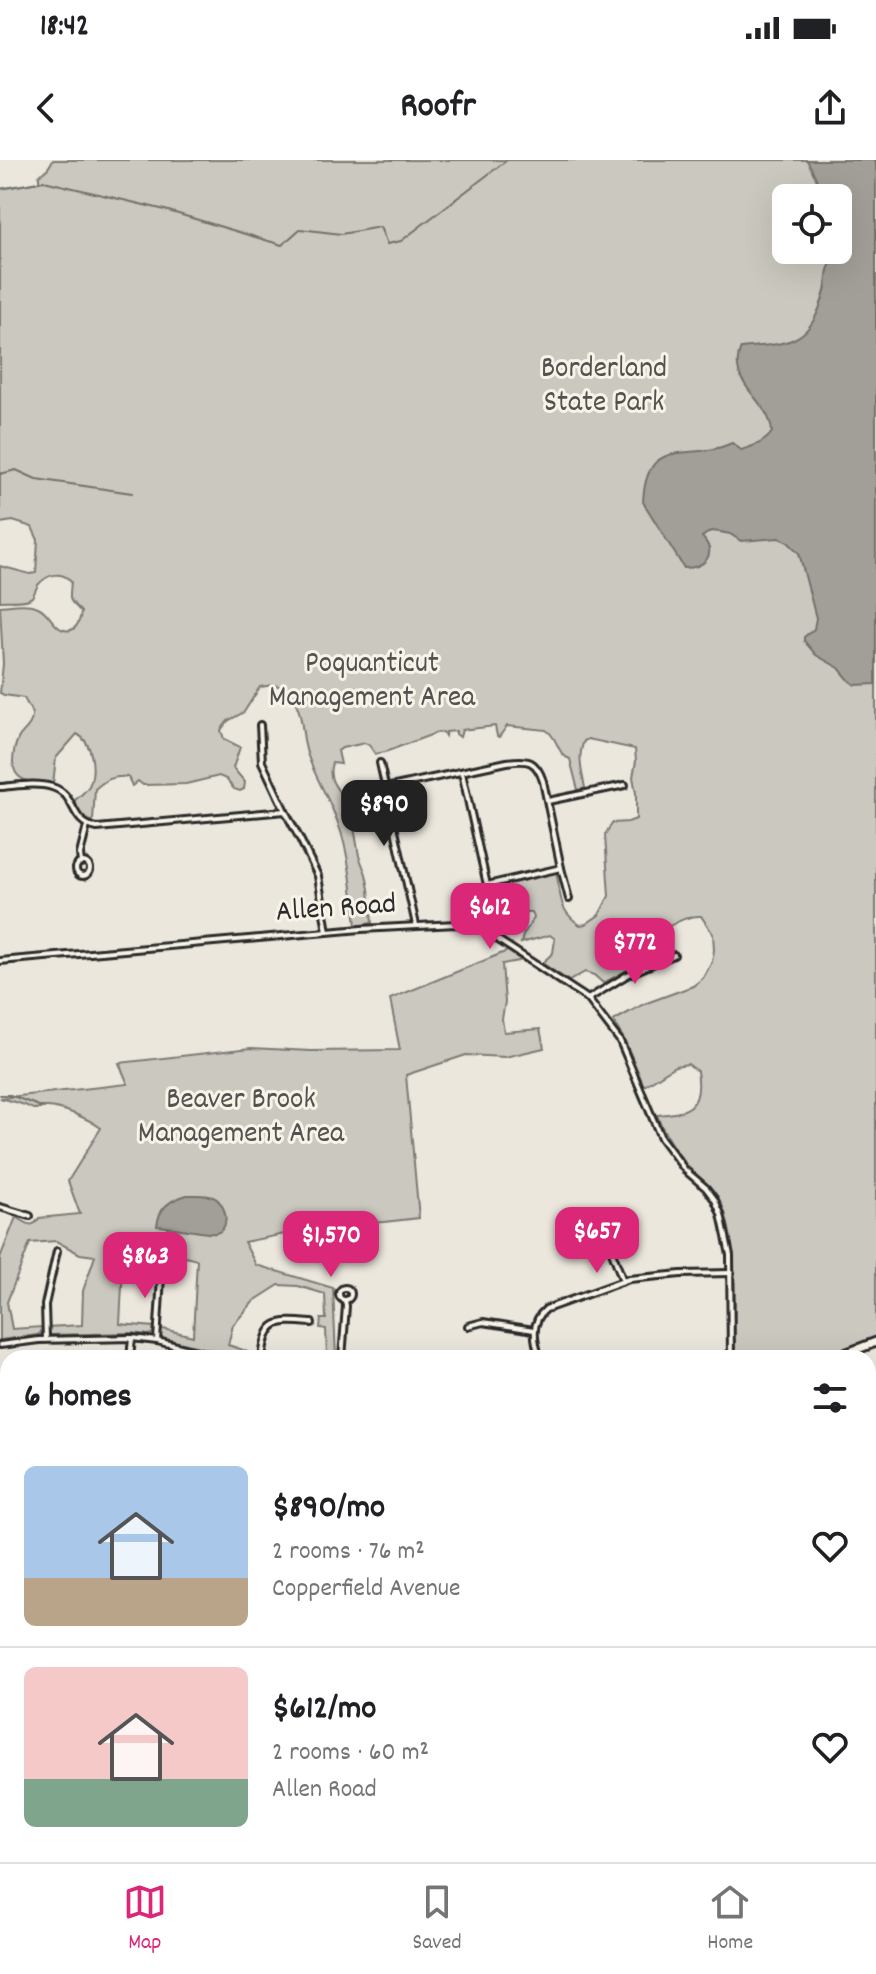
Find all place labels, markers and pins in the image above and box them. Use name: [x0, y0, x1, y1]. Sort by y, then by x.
pin: $890: [337, 780, 431, 848]
pin: $612: [443, 883, 537, 951]
pin: $772: [588, 918, 682, 986]
pin: $657: [550, 1207, 644, 1275]
pin: $1,570: [266, 1211, 396, 1279]
pin: $863: [98, 1232, 192, 1300]

